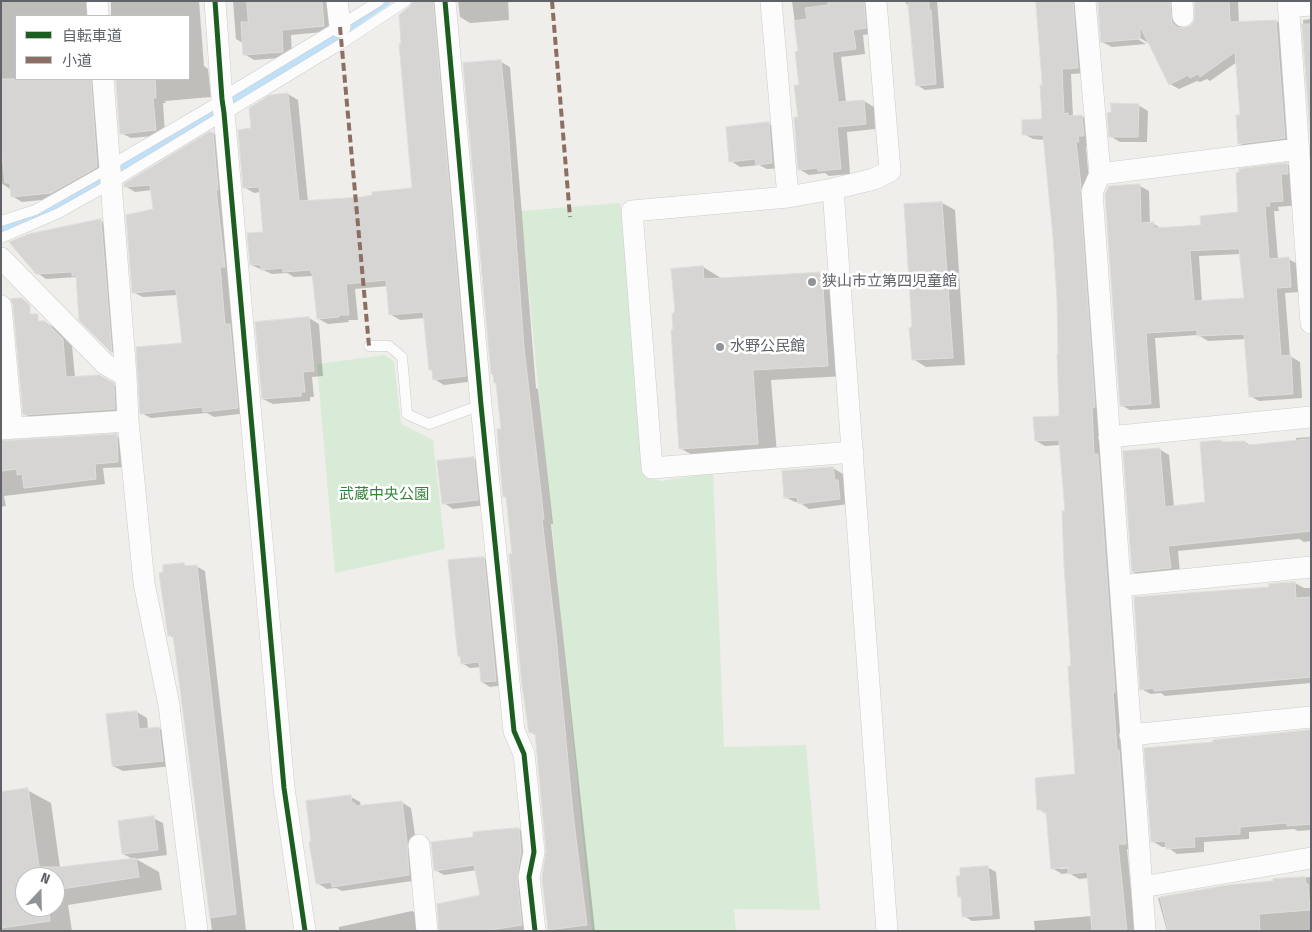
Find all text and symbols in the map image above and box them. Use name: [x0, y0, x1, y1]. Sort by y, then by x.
legend: [15, 15, 190, 80]
text: 自転車道: [62, 27, 122, 45]
text: 小道: [62, 52, 92, 70]
place label: 狭山市立第四児童館: [822, 273, 957, 291]
marker: 狭山市立第四児童館: [806, 276, 818, 288]
place label: 水野公民館: [730, 338, 805, 356]
marker: 水野公民館: [714, 341, 726, 353]
park label: 武蔵中央公園: [339, 486, 429, 504]
north arrow: [15, 867, 65, 917]
text: N: [38, 869, 52, 888]

